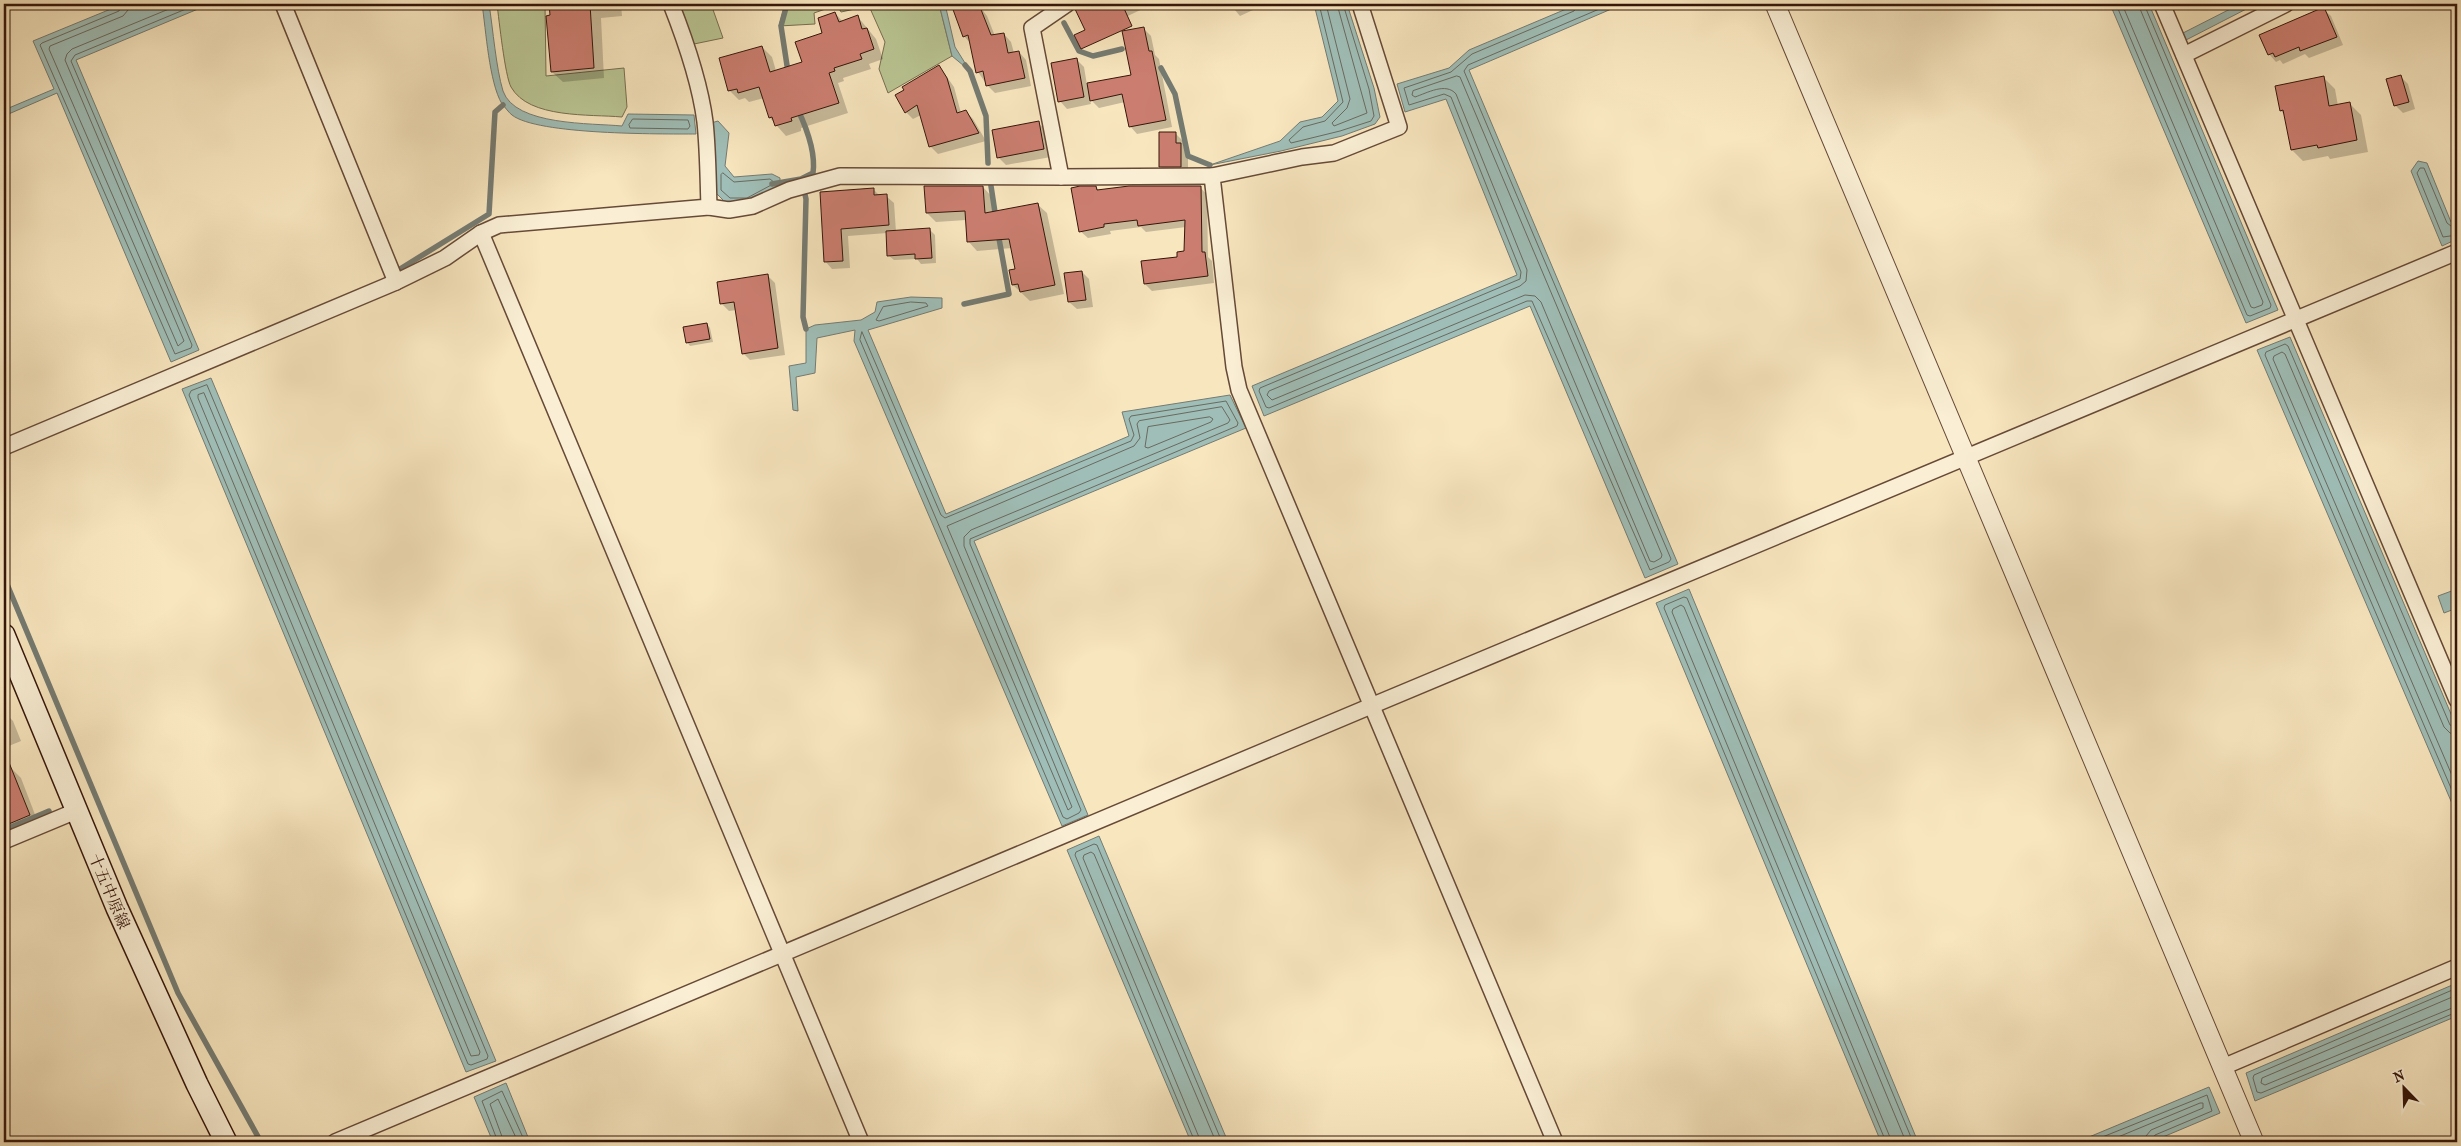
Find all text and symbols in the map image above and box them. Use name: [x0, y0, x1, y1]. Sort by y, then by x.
street label: 十五中原線: [85, 851, 134, 932]
north arrow: [2378, 1064, 2428, 1114]
text: N: [2391, 1066, 2408, 1086]

